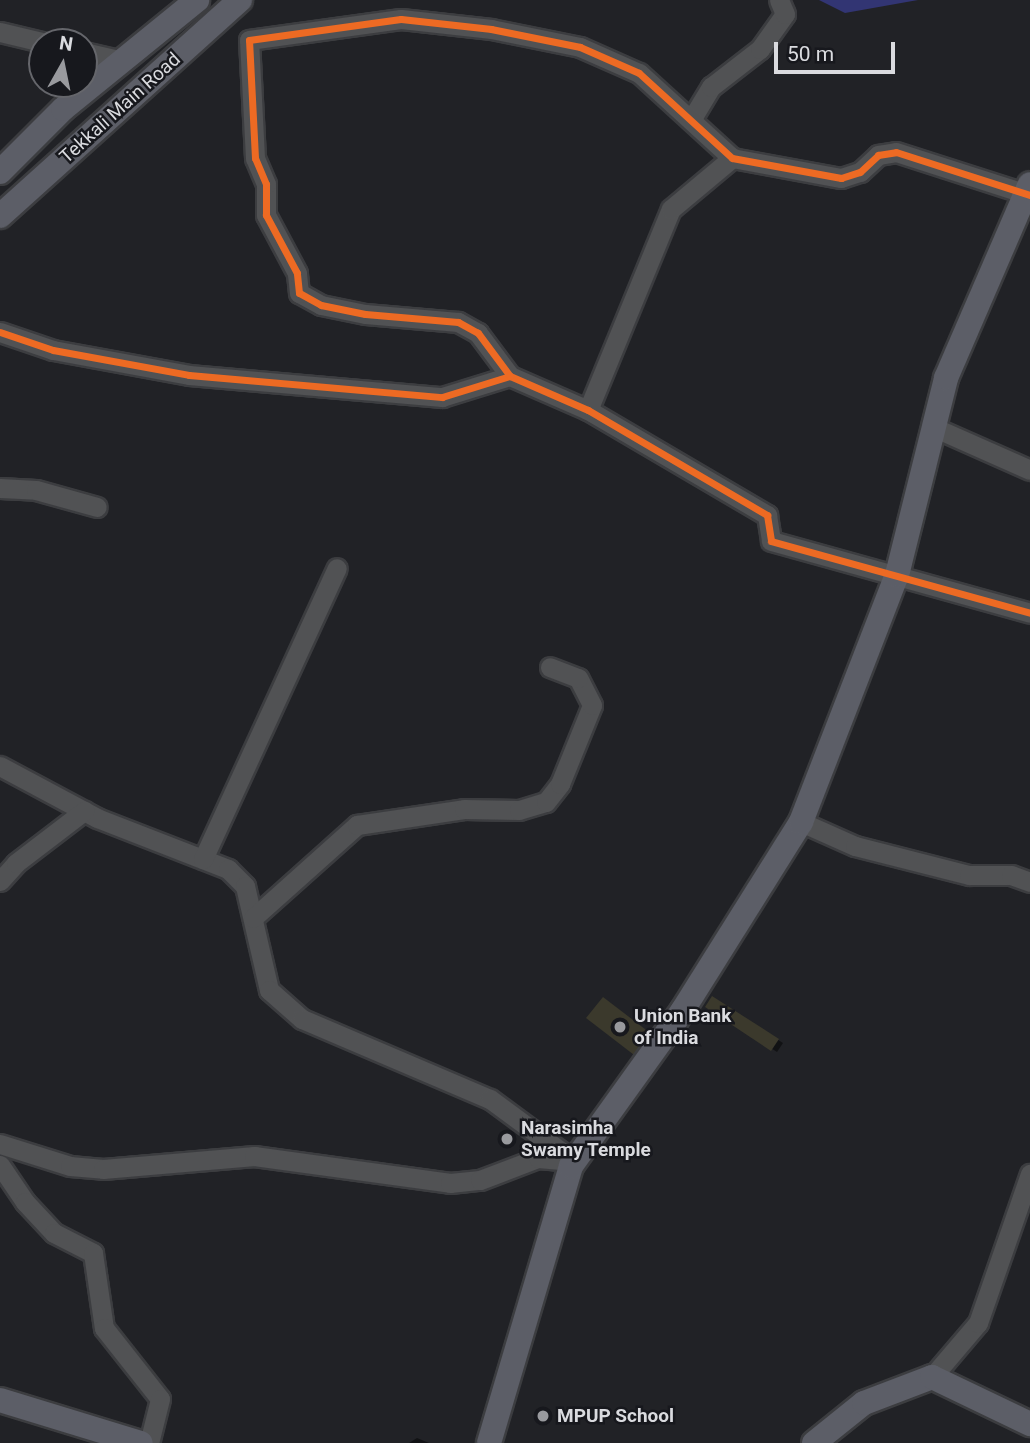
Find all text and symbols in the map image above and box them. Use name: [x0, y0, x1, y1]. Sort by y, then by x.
north arrow: [28, 28, 98, 98]
scale bar: [778, 28, 899, 72]
text: N: [58, 31, 74, 56]
text: 50 m: [787, 42, 834, 66]
street label: Tekkali Main Road: [55, 48, 185, 168]
place label: Union Bank of India: [634, 1005, 731, 1049]
marker: Union Bank of India: [612, 1019, 628, 1035]
place label: Narasimha Swamy Temple: [521, 1117, 651, 1161]
marker: Narasimha Swamy Temple: [499, 1131, 515, 1147]
place label: MPUP School: [557, 1405, 674, 1427]
marker: MPUP School: [535, 1408, 551, 1424]

